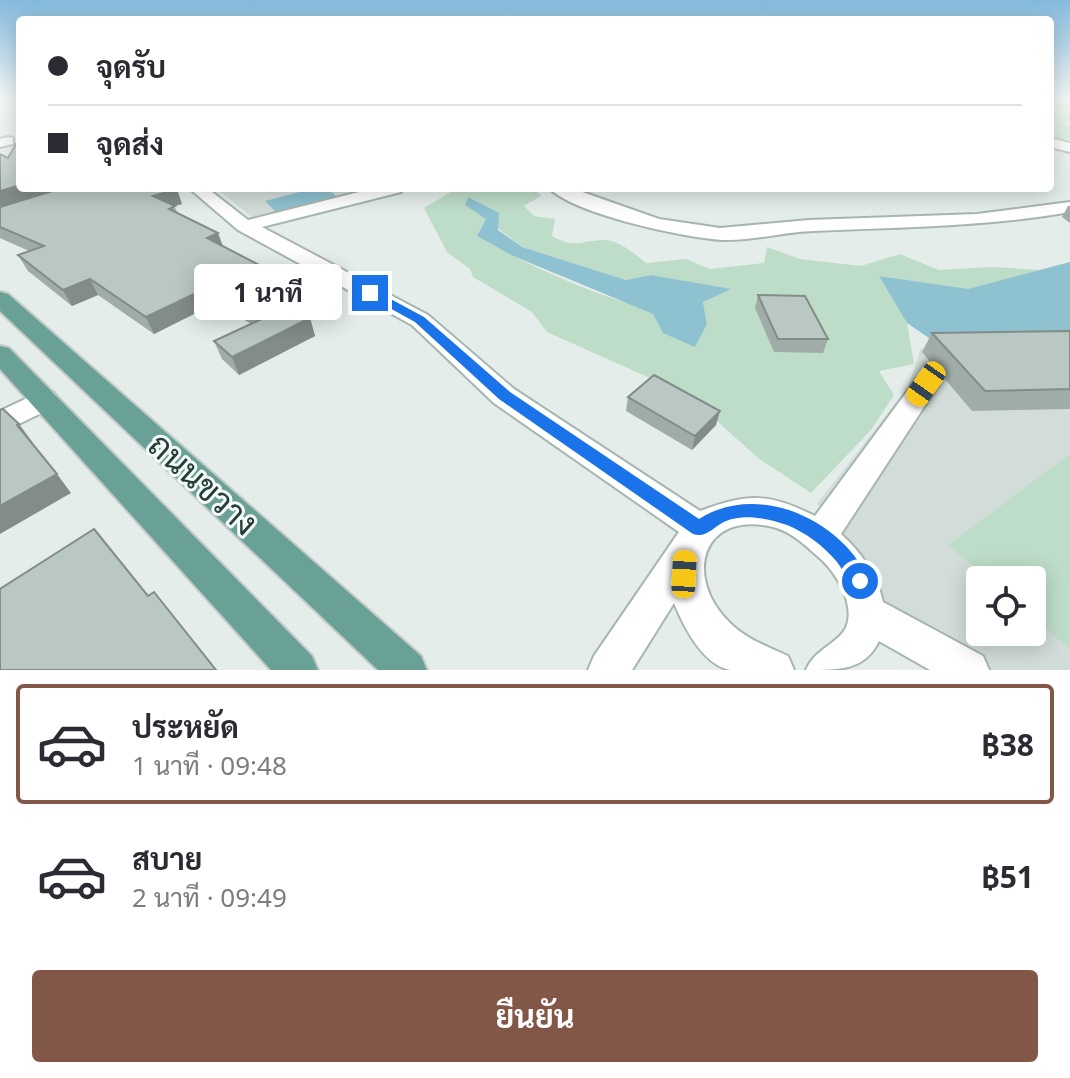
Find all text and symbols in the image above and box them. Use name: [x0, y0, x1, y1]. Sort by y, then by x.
text: จุดรับ: [96, 46, 166, 87]
text: จุดส่ง: [96, 123, 164, 164]
callout: 1 นาที: [194, 265, 342, 321]
text: 1 นาที: [233, 274, 303, 310]
route end: [352, 275, 388, 311]
car: [902, 357, 950, 411]
street label: ถนนขวาง: [139, 422, 268, 545]
car: [671, 549, 697, 599]
route start: [842, 563, 878, 599]
map controls: [966, 566, 1046, 646]
button: locate: [966, 566, 1046, 646]
text: ประหยัด: [132, 706, 239, 747]
icon: car: [36, 708, 108, 780]
text: ฿38: [982, 724, 1034, 765]
text: 1 นาที · 09:48: [132, 747, 287, 783]
text: สบาย: [132, 838, 202, 879]
icon: car: [36, 840, 108, 912]
text: ฿51: [982, 856, 1034, 897]
text: 2 นาที · 09:49: [132, 879, 287, 915]
button: ยืนยัน: [32, 970, 1038, 1062]

